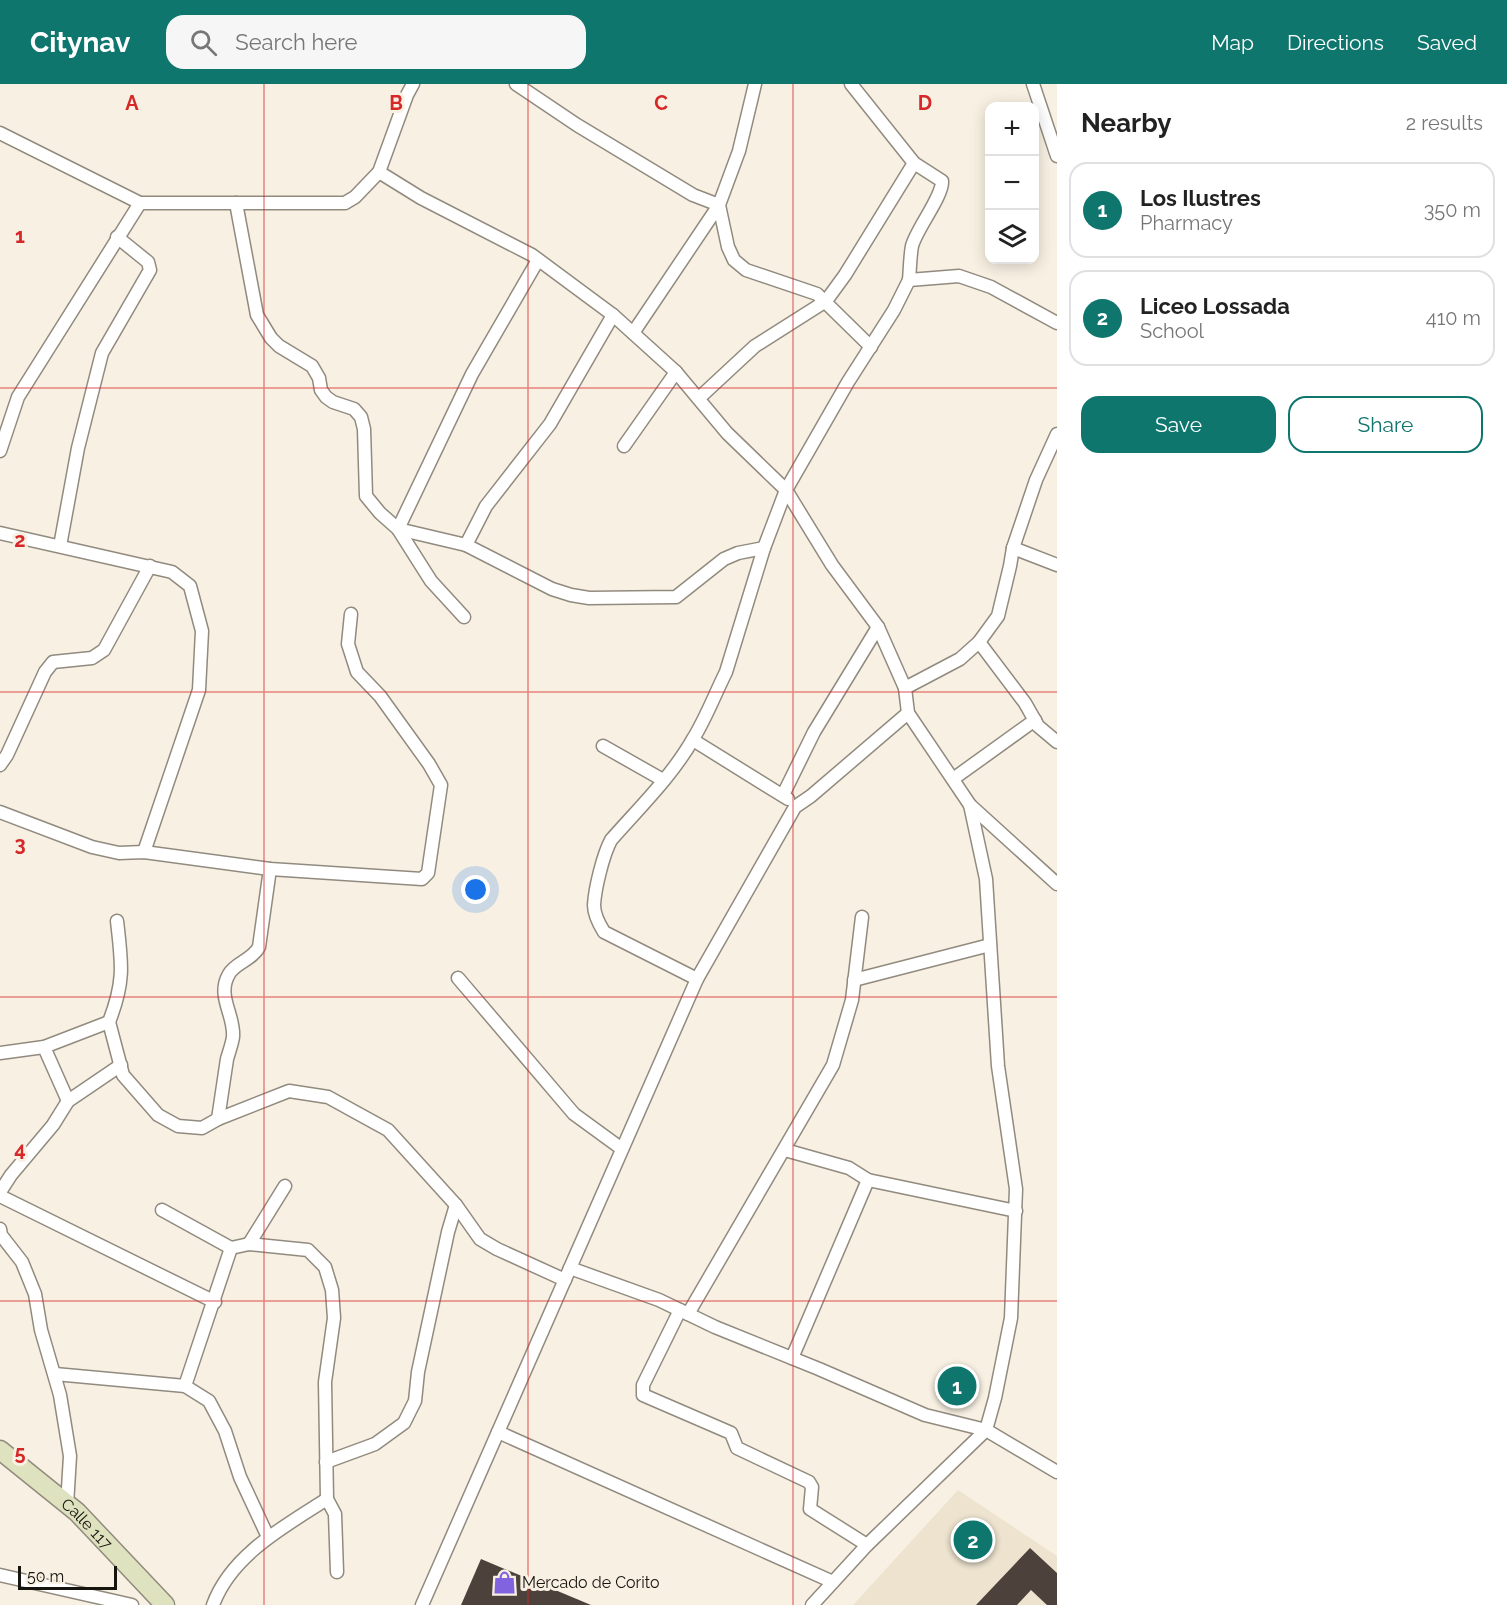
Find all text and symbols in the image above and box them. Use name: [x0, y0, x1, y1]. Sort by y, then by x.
search box: [166, 15, 586, 69]
text: Citynav: [30, 26, 130, 59]
icon: search: [187, 26, 220, 59]
text: Search here: [235, 29, 357, 55]
text: Map: [1211, 30, 1254, 55]
text: Directions: [1287, 30, 1384, 55]
text: Saved: [1417, 30, 1477, 55]
text: A: [125, 91, 139, 115]
text: B: [389, 91, 403, 115]
text: C: [654, 91, 668, 115]
text: D: [918, 91, 932, 115]
map controls: [985, 102, 1039, 264]
button: +: [985, 102, 1039, 156]
text: Nearby: [1081, 108, 1171, 138]
text: 2 results: [1406, 111, 1483, 135]
button: −: [985, 156, 1039, 210]
text: Los Ilustres: [1140, 185, 1261, 211]
text: 1: [1098, 198, 1107, 222]
text: 350 m: [1424, 198, 1481, 222]
button: layers: [985, 210, 1039, 264]
text: Pharmacy: [1140, 211, 1233, 235]
text: 1: [15, 224, 25, 248]
text: Liceo Lossada: [1140, 293, 1290, 319]
text: 2: [1097, 306, 1108, 330]
text: 410 m: [1426, 306, 1481, 330]
text: School: [1140, 319, 1204, 343]
button: Save: [1081, 396, 1276, 453]
button: Share: [1288, 396, 1483, 453]
text: 2: [14, 528, 26, 552]
text: 3: [14, 832, 26, 856]
your location: [461, 875, 490, 904]
text: 4: [14, 1137, 26, 1161]
pin: 1: [938, 1364, 976, 1408]
text: 5: [14, 1441, 26, 1465]
street label: Calle 117: [58, 1494, 116, 1553]
pin: 2: [954, 1518, 992, 1562]
scale bar: [18, 1563, 117, 1590]
text: 50 m: [27, 1567, 64, 1586]
shop icon: Mercado de Corito: [491, 1569, 517, 1595]
place label: Mercado de Corito: [522, 1573, 659, 1592]

